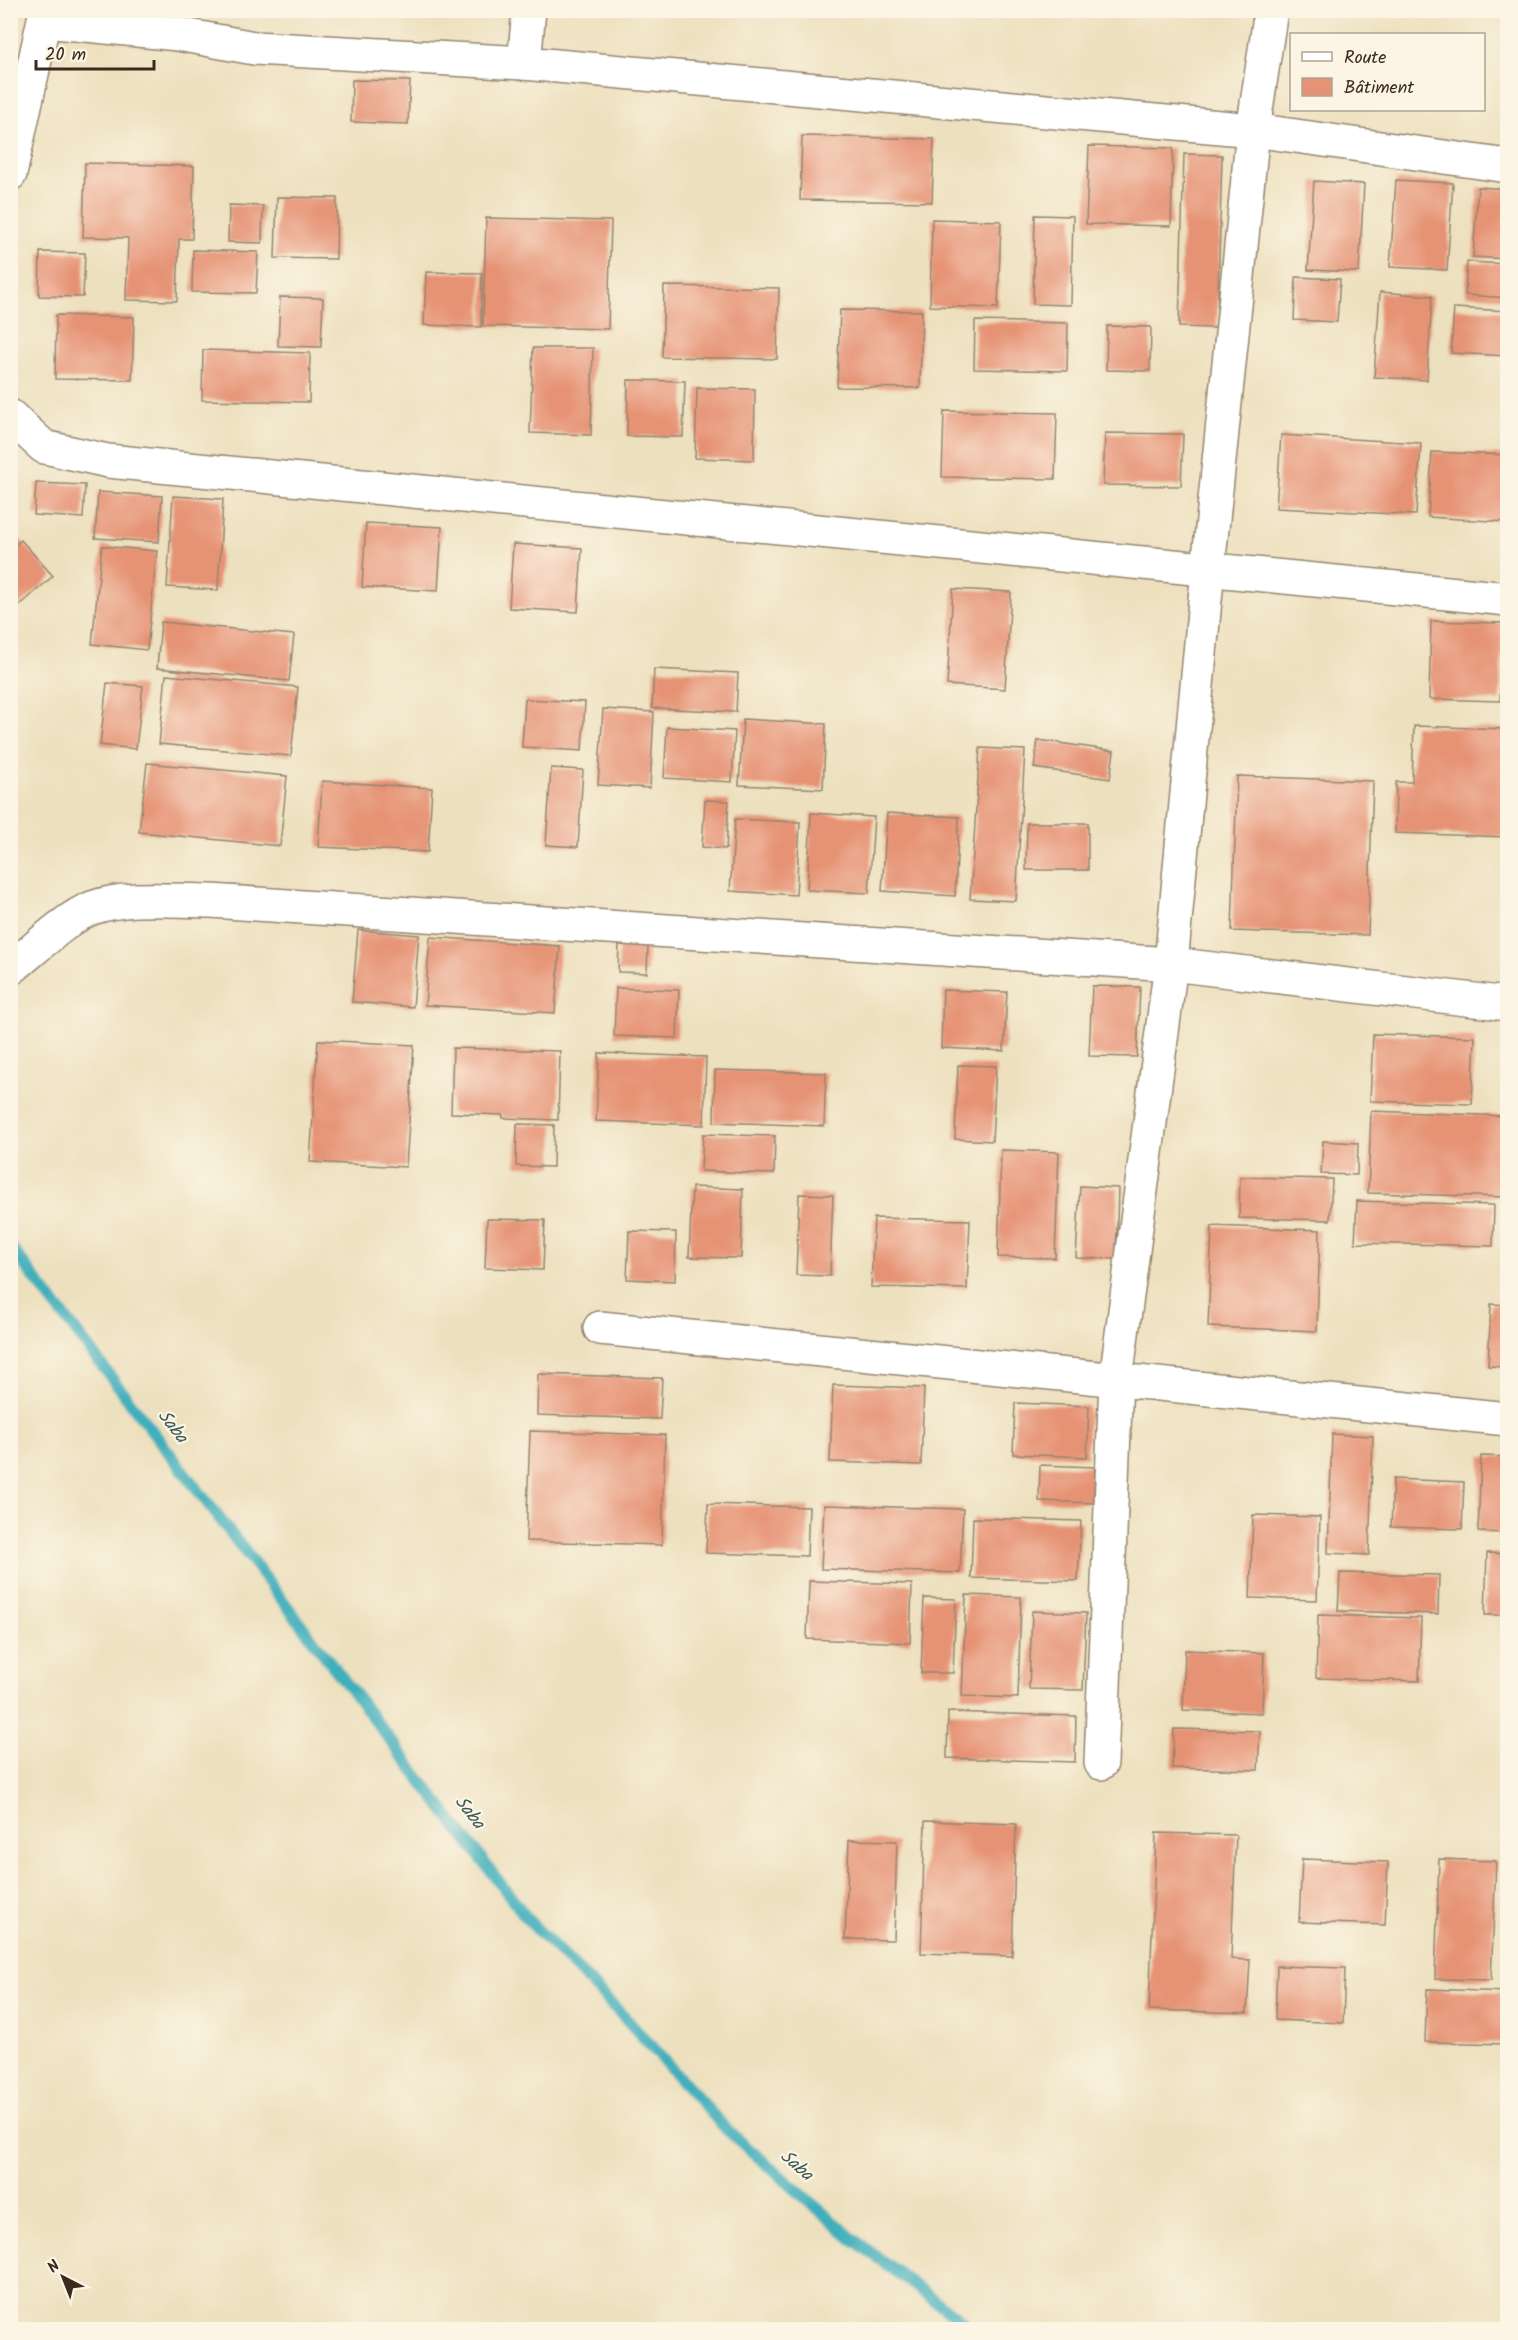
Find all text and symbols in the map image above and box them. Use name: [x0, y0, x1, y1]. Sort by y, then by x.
scale bar: [36, 33, 154, 71]
legend: [1290, 33, 1485, 111]
text: 20 m: [45, 41, 86, 70]
text: Route: [1344, 44, 1386, 73]
text: Bâtiment: [1344, 74, 1415, 103]
water label: Saba: [150, 1404, 195, 1451]
water label: Saba: [447, 1790, 492, 1837]
water label: Saba: [773, 2143, 820, 2190]
north arrow: [33, 2247, 93, 2307]
text: N: [42, 2254, 66, 2280]

